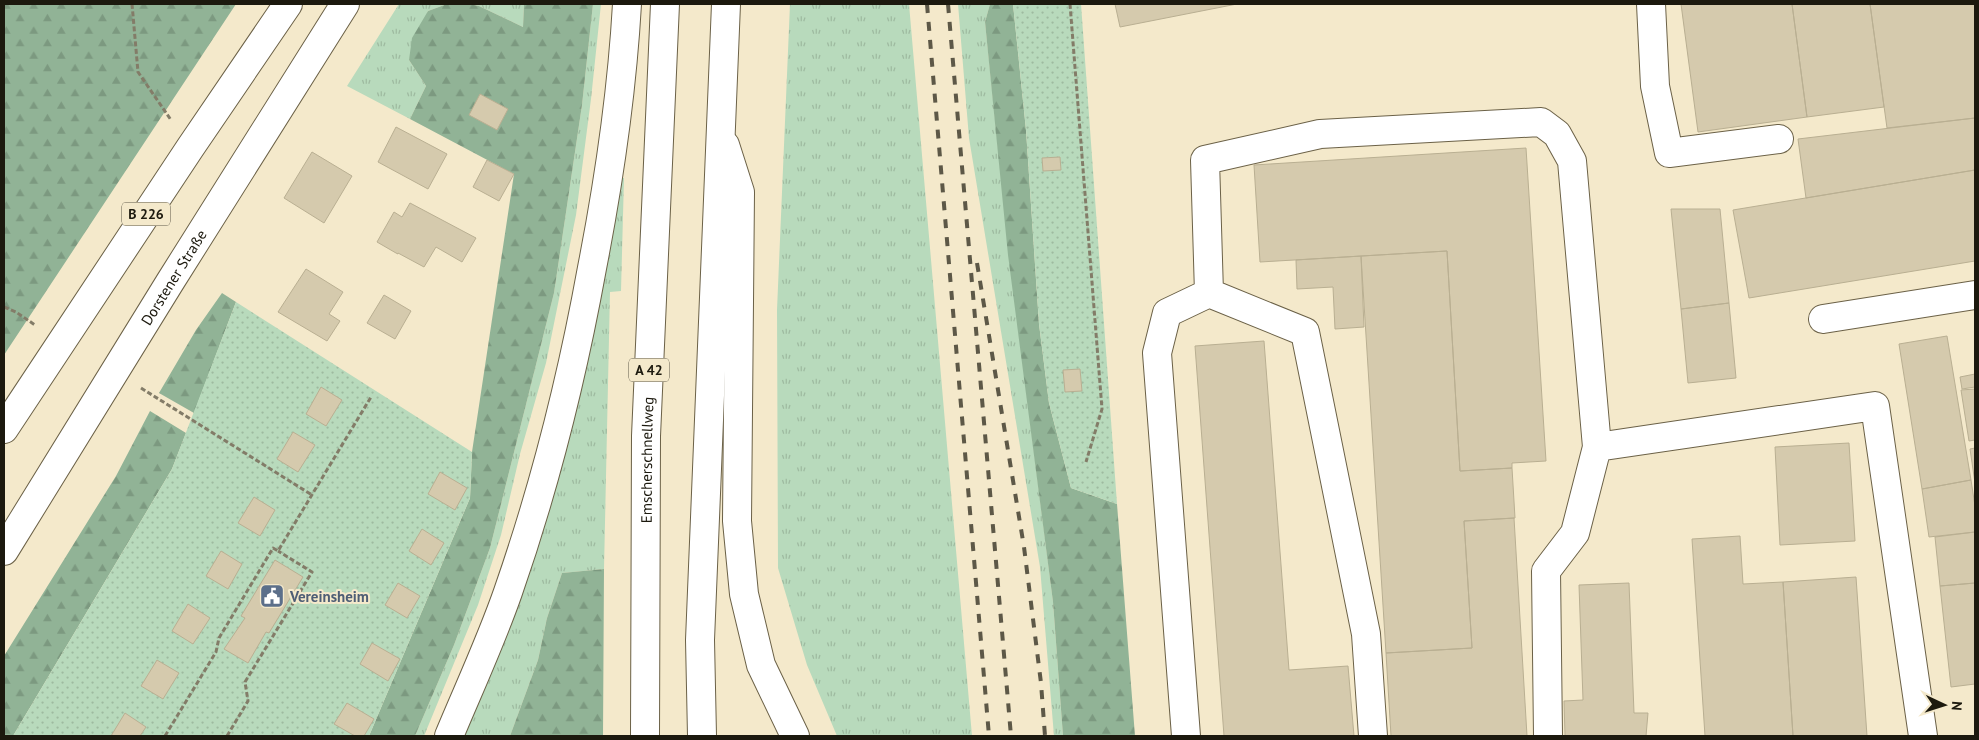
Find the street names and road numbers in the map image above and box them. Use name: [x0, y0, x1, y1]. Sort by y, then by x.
road number: B 226: [122, 202, 170, 225]
street label: Dorstener Straße: [136, 226, 210, 328]
road number: A 42: [629, 358, 669, 382]
street label: Emscherschnellweg: [636, 396, 657, 523]

